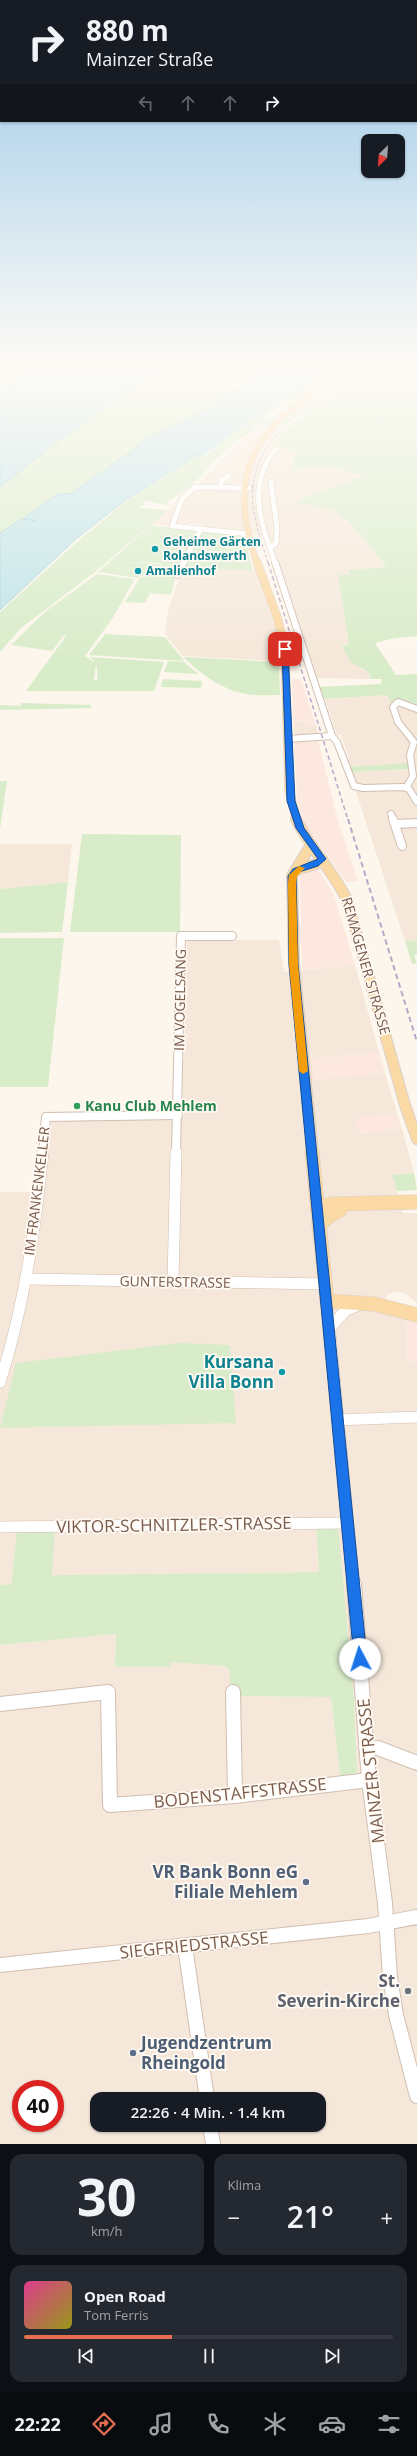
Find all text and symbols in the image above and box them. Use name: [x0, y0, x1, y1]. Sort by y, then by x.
text: 880 m: [86, 11, 169, 49]
icon: right: [20, 16, 72, 68]
text: Mainzer Straße: [86, 47, 213, 71]
icon: left: [135, 92, 157, 114]
icon: ahead: [177, 92, 199, 114]
icon: ahead: [219, 92, 241, 114]
icon: right: [261, 92, 283, 114]
north arrow: [361, 134, 405, 178]
map controls: [361, 134, 405, 178]
place label: Geheime Gärten Rolandswerth: [163, 533, 261, 564]
marker: Geheime Gärten Rolandswerth: [150, 544, 160, 554]
place label: Amalienhof: [146, 562, 217, 579]
marker: Amalienhof: [133, 566, 143, 576]
pin: [268, 632, 302, 666]
icon: arrive: [274, 638, 296, 660]
street label: REMAGENER STRASSE: [338, 895, 395, 1037]
street label: IM VOGELSANG: [169, 949, 190, 1051]
place label: Kanu Club Mehlem: [85, 1096, 217, 1115]
marker: Kanu Club Mehlem: [72, 1101, 82, 1111]
street label: IM FRANKENKELLER: [19, 1125, 54, 1256]
street label: GUNTERSTRASSE: [119, 1271, 231, 1292]
place label: Kursana Villa Bonn: [188, 1350, 274, 1393]
marker: Kursana Villa Bonn: [277, 1367, 287, 1377]
street label: VIKTOR-SCHNITZLER-STRASSE: [56, 1511, 292, 1538]
position arrow: [339, 1638, 381, 1680]
street label: MAINZER STRASSE: [351, 1697, 390, 1845]
street label: BODENSTAFFSTRASSE: [152, 1772, 328, 1813]
place label: VR Bank Bonn eG Filiale Mehlem: [152, 1860, 298, 1903]
marker: VR Bank Bonn eG Filiale Mehlem: [301, 1877, 311, 1887]
street label: SIEGFRIEDSTRASSE: [118, 1925, 270, 1964]
place label: St. Severin-Kirche: [277, 1969, 400, 2012]
marker: St. Severin-Kirche: [403, 1986, 413, 1996]
place label: Jugendzentrum Rheingold: [139, 2031, 272, 2074]
marker: Jugendzentrum Rheingold: [128, 2048, 138, 2058]
speed limit sign: 40: [12, 2080, 64, 2132]
text: 22:26 · 4 Min. · 1.4 km: [131, 2102, 285, 2122]
text: 30: [77, 2160, 136, 2231]
text: Klima: [228, 2176, 261, 2194]
text: 21°: [287, 2196, 334, 2237]
text: −: [228, 2202, 240, 2232]
text: +: [380, 2202, 393, 2232]
text: km/h: [91, 2222, 123, 2240]
text: Open Road: [84, 2286, 166, 2306]
text: Tom Ferris: [84, 2306, 149, 2324]
icon: previous: [75, 2345, 97, 2367]
icon: pause: [198, 2345, 220, 2367]
icon: next: [321, 2345, 343, 2367]
icon: directions: [90, 2410, 118, 2438]
icon: music: [147, 2410, 175, 2438]
icon: phone: [204, 2410, 232, 2438]
icon: climate: [261, 2410, 289, 2438]
icon: car: [318, 2410, 346, 2438]
icon: filters: [375, 2410, 403, 2438]
text: 22:22: [14, 2412, 61, 2436]

